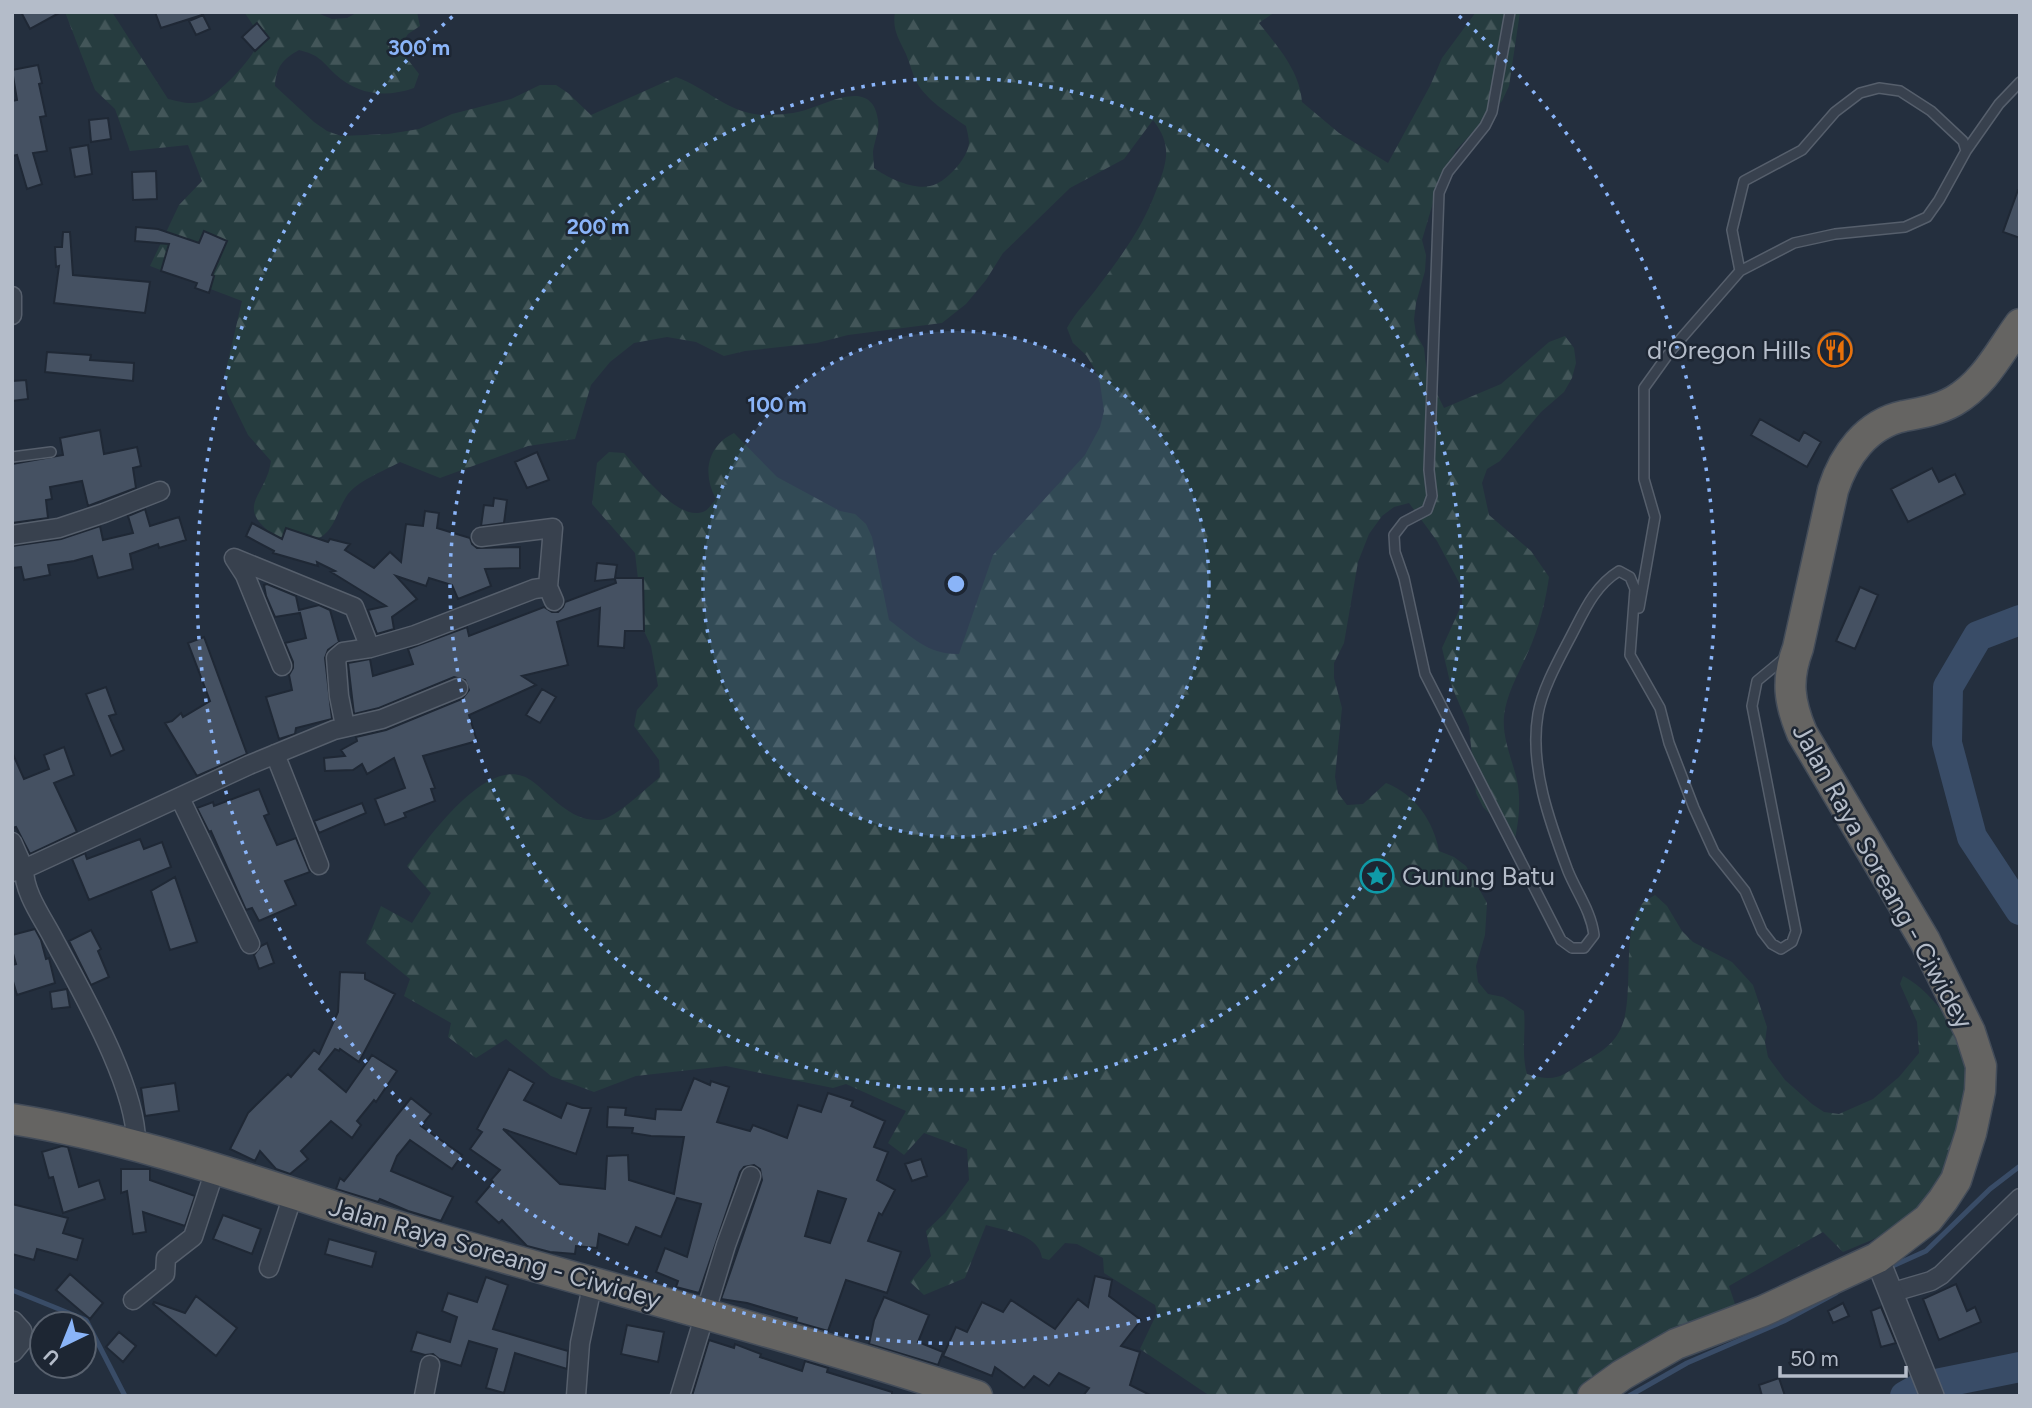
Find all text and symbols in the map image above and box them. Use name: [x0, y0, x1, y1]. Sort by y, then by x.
text: 300 m: [388, 35, 450, 60]
text: 200 m: [567, 214, 629, 239]
restaurant icon: d'Oregon Hills: [1816, 331, 1854, 369]
place label: d'Oregon Hills: [1647, 334, 1811, 366]
text: 100 m: [747, 392, 807, 417]
centre of rings: [944, 572, 968, 596]
street label: Jalan Raya Soreang - Ciwidey: [1786, 718, 1980, 1034]
place icon: Gunung Batu: [1358, 857, 1396, 895]
place label: Gunung Batu: [1402, 860, 1555, 892]
street label: Jalan Raya Soreang - Ciwidey: [325, 1190, 665, 1316]
north arrow: [28, 1310, 98, 1380]
scale bar: [1780, 1334, 1906, 1378]
text: U: [39, 1344, 64, 1370]
text: 50 m: [1790, 1346, 1839, 1371]

